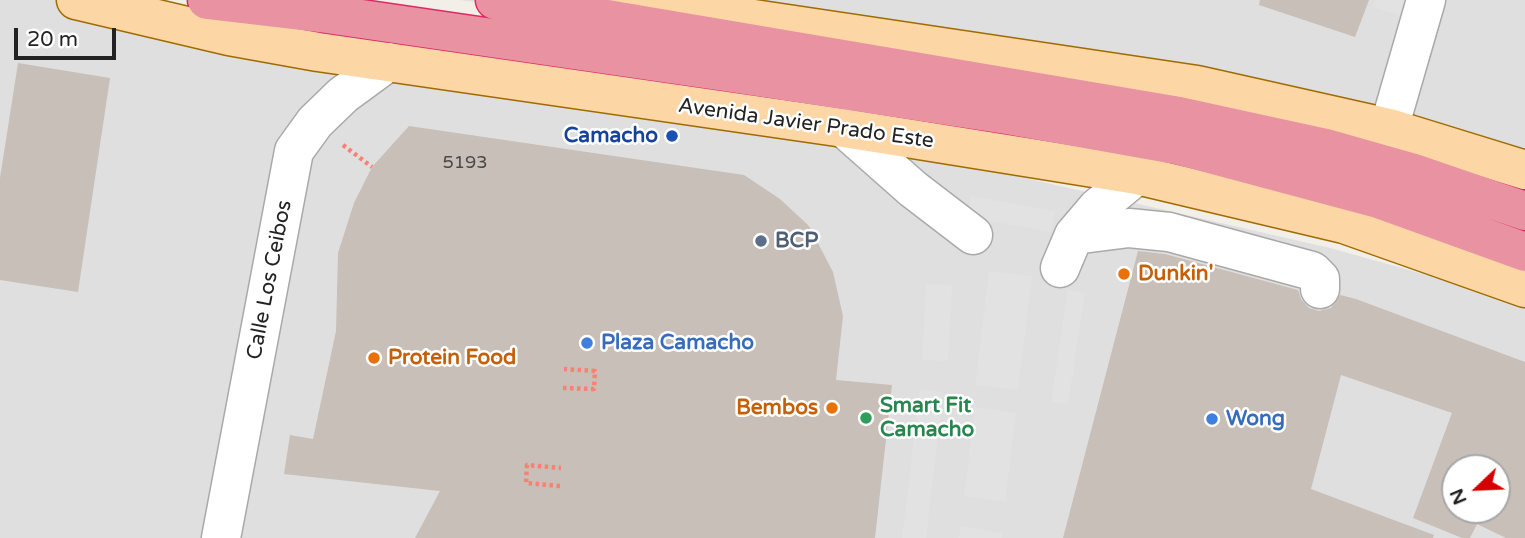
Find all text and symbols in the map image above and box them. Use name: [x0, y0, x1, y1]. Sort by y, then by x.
scale bar: [18, 14, 119, 58]
text: 20 m: [27, 27, 78, 52]
street label: Avenida Javier Prado Este: [677, 94, 935, 154]
place label: Camacho: [564, 123, 658, 149]
marker: Camacho: [664, 128, 680, 144]
house number: 5193: [442, 152, 488, 174]
street label: Calle Los Ceibos: [242, 198, 298, 362]
place label: BCP: [775, 228, 818, 254]
marker: BCP: [753, 233, 769, 249]
place label: Dunkin': [1138, 261, 1213, 287]
marker: Dunkin': [1116, 266, 1132, 282]
place label: Plaza Camacho: [601, 330, 754, 356]
marker: Plaza Camacho: [579, 335, 595, 351]
place label: Protein Food: [388, 345, 516, 371]
marker: Protein Food: [366, 350, 382, 366]
place label: Smart Fit Camacho: [880, 393, 974, 443]
place label: Bembos: [736, 395, 818, 421]
marker: Bembos: [824, 400, 840, 416]
place label: Wong: [1226, 406, 1285, 432]
marker: Smart Fit Camacho: [858, 410, 874, 426]
marker: Wong: [1204, 411, 1220, 427]
north arrow: [1441, 454, 1511, 524]
text: N: [1445, 485, 1472, 508]

